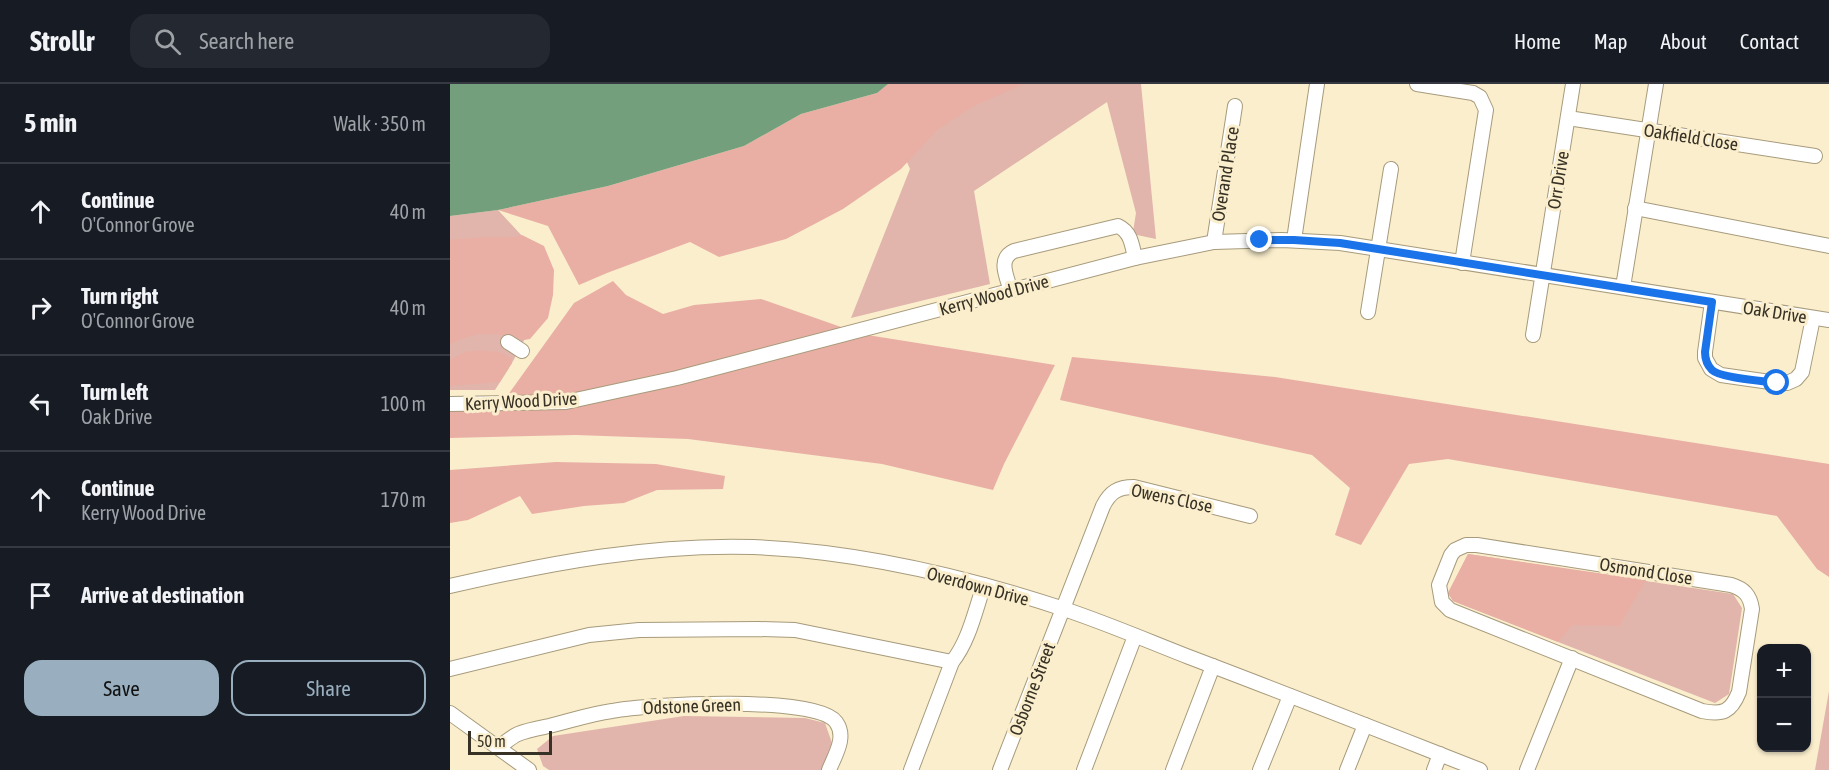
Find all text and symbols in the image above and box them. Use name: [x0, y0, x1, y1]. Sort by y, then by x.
search box: [130, 14, 550, 68]
text: Strollr: [30, 25, 94, 57]
icon: search: [151, 25, 184, 58]
text: Search here: [199, 28, 294, 54]
text: Home: [1514, 29, 1561, 53]
text: Map: [1594, 29, 1628, 53]
text: About: [1661, 29, 1707, 53]
text: Contact: [1740, 29, 1799, 53]
text: 5 min: [24, 108, 77, 138]
text: Walk · 350 m: [334, 112, 426, 135]
street label: Oakfield Close: [1642, 119, 1740, 155]
street label: Overand Place: [1207, 125, 1243, 223]
street label: Orr Drive: [1543, 149, 1573, 211]
text: Continue: [81, 187, 155, 213]
icon: ahead: [24, 195, 57, 228]
text: 40 m: [390, 200, 426, 223]
text: O'Connor Grove: [81, 213, 195, 236]
route end: [1246, 226, 1272, 252]
street label: Kerry Wood Drive: [937, 270, 1051, 320]
text: Turn right: [81, 283, 158, 309]
icon: right: [24, 291, 57, 324]
text: 40 m: [390, 296, 426, 319]
street label: Oak Drive: [1742, 297, 1808, 327]
text: O'Connor Grove: [81, 309, 195, 332]
route start: [1763, 369, 1789, 395]
text: Turn left: [81, 379, 148, 405]
icon: left: [24, 387, 57, 420]
street label: Kerry Wood Drive: [464, 388, 578, 414]
text: 100 m: [381, 392, 426, 415]
text: Oak Drive: [81, 405, 152, 428]
text: Continue: [81, 475, 155, 501]
street label: Owens Close: [1129, 479, 1215, 517]
icon: ahead: [24, 483, 57, 516]
text: 170 m: [381, 488, 426, 511]
text: Kerry Wood Drive: [81, 501, 206, 524]
street label: Osmond Close: [1598, 553, 1694, 589]
street label: Overdown Drive: [925, 562, 1031, 610]
icon: arrive: [24, 579, 57, 612]
text: Arrive at destination: [81, 582, 244, 608]
street label: Osborne Street: [1005, 639, 1059, 739]
map controls: [1757, 644, 1811, 752]
button: +: [1757, 644, 1811, 698]
button: Save: [24, 660, 219, 716]
button: Share: [231, 660, 426, 716]
street label: Odstone Green: [643, 694, 741, 718]
button: −: [1757, 698, 1811, 752]
scale bar: [468, 728, 552, 756]
text: 50 m: [477, 732, 506, 750]

